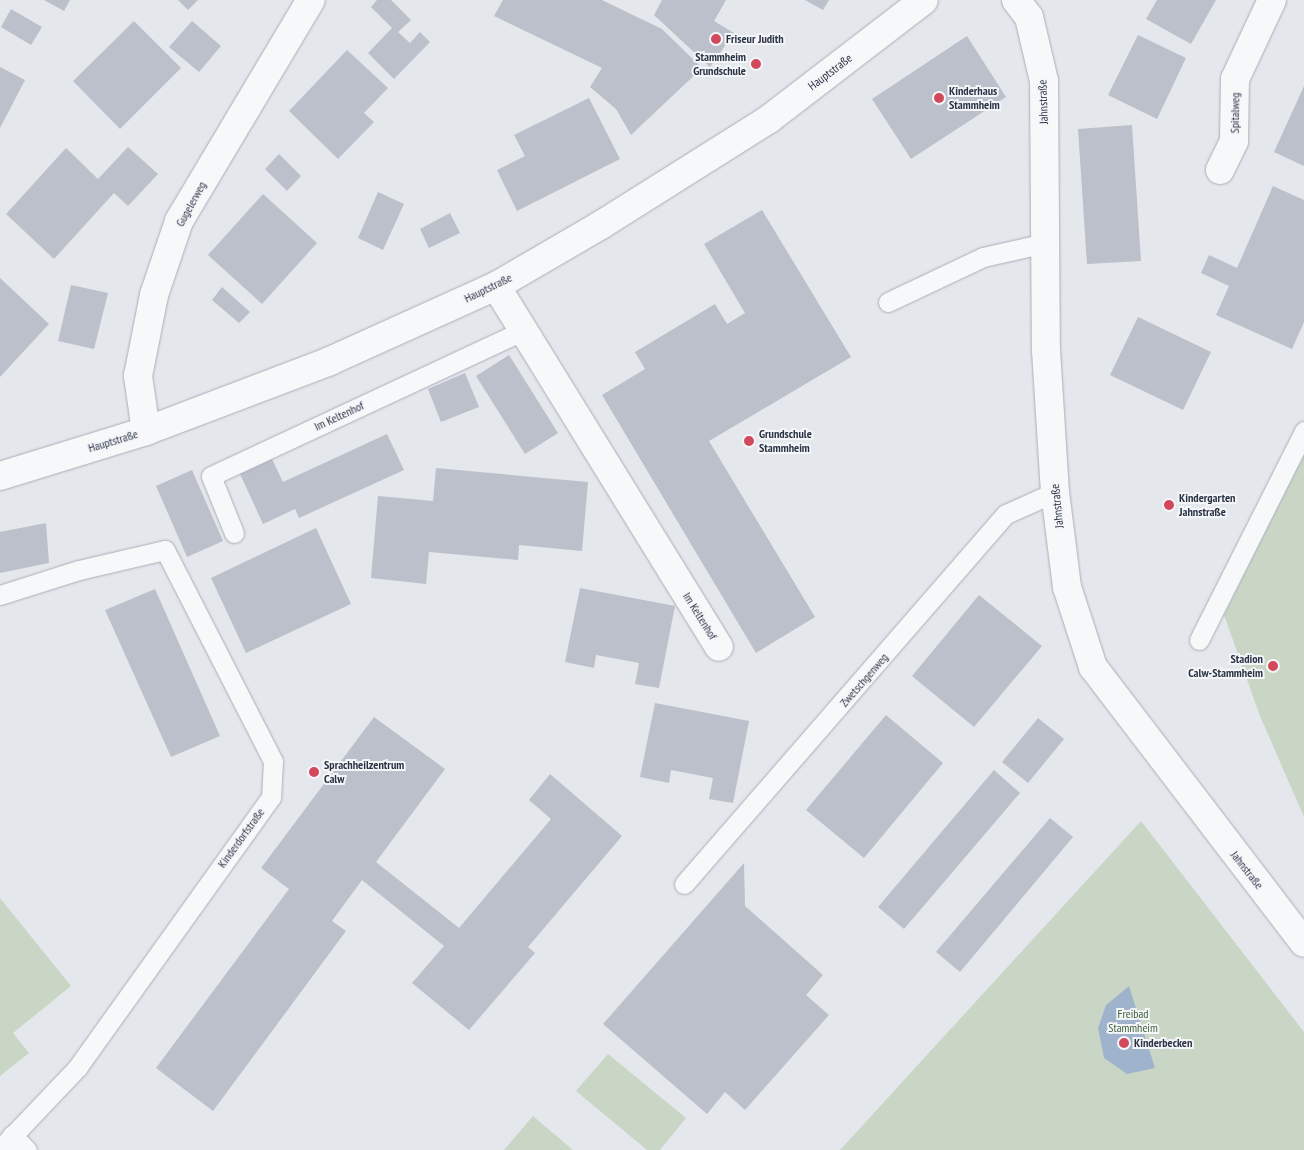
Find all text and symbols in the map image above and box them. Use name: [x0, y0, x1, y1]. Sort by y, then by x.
place label: Friseur Judith: [726, 32, 784, 46]
marker: Friseur Judith: [710, 33, 722, 45]
place label: Stammheim Grundschule: [693, 50, 746, 78]
street label: Hauptstraße: [805, 51, 855, 93]
marker: Stammheim Grundschule: [750, 58, 762, 70]
street label: Jahnstraße: [1035, 80, 1051, 124]
place label: Kinderhaus Stammheim: [949, 84, 1000, 112]
marker: Kinderhaus Stammheim: [933, 92, 945, 104]
street label: Spitalweg: [1227, 92, 1243, 134]
street label: Gugelerweg: [173, 179, 209, 229]
street label: Hauptstraße: [462, 270, 514, 306]
street label: Im Keltenhof: [312, 398, 366, 434]
street label: Hauptstraße: [86, 427, 140, 455]
place label: Grundschule Stammheim: [759, 427, 812, 455]
marker: Grundschule Stammheim: [743, 435, 755, 447]
street label: Jahnstraße: [1048, 483, 1066, 529]
place label: Kindergarten Jahnstraße: [1179, 491, 1235, 519]
marker: Kindergarten Jahnstraße: [1163, 499, 1175, 511]
street label: Im Keltenhof: [680, 590, 720, 642]
street label: Zwetschgenweg: [837, 650, 891, 710]
place label: Stadion Calw-Stammheim: [1188, 652, 1263, 680]
marker: Stadion Calw-Stammheim: [1267, 660, 1279, 672]
place label: Sprachheilzentrum Calw: [324, 758, 404, 786]
marker: Sprachheilzentrum Calw: [308, 766, 320, 778]
street label: Kinderdorfstraße: [215, 805, 267, 871]
street label: Jahnstraße: [1228, 848, 1266, 892]
park label: Freibad Stammheim: [1108, 1007, 1158, 1035]
place label: Kinderbecken: [1134, 1036, 1192, 1050]
marker: Kinderbecken: [1118, 1037, 1130, 1049]

